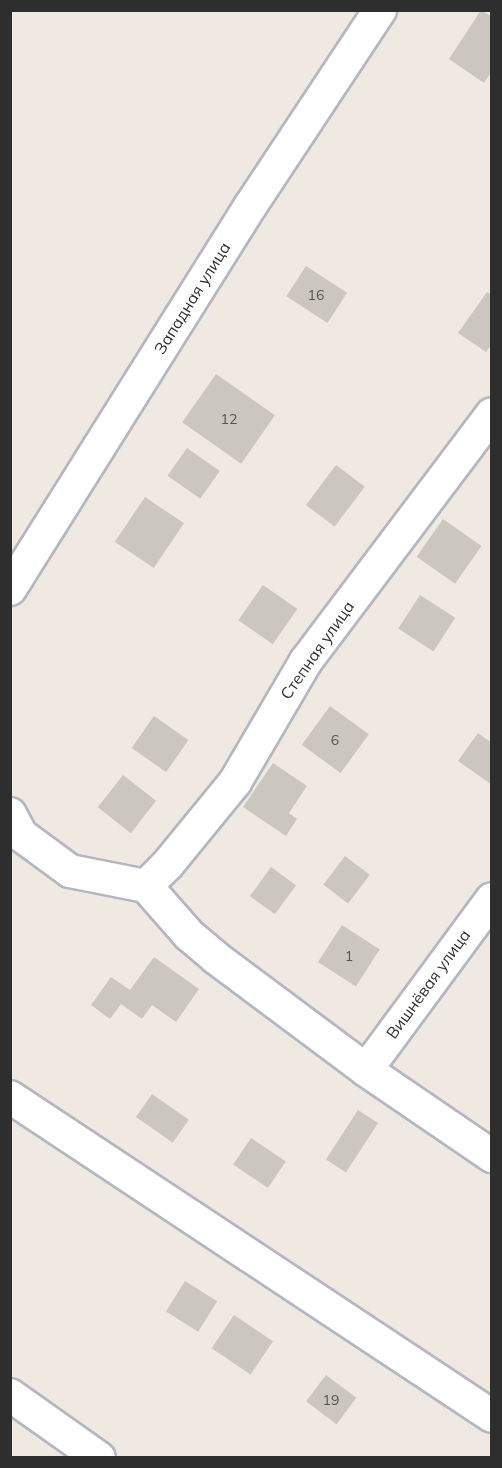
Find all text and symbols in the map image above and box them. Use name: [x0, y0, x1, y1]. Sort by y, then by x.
street label: Западная улица: [150, 239, 234, 357]
house number: 16: [308, 287, 324, 303]
house number: 12: [221, 411, 237, 427]
street label: Степная улица: [276, 597, 358, 703]
house number: 6: [331, 732, 339, 748]
street label: Вишнёвая улица: [382, 926, 474, 1042]
house number: 1: [345, 948, 353, 964]
house number: 19: [323, 1392, 339, 1408]

